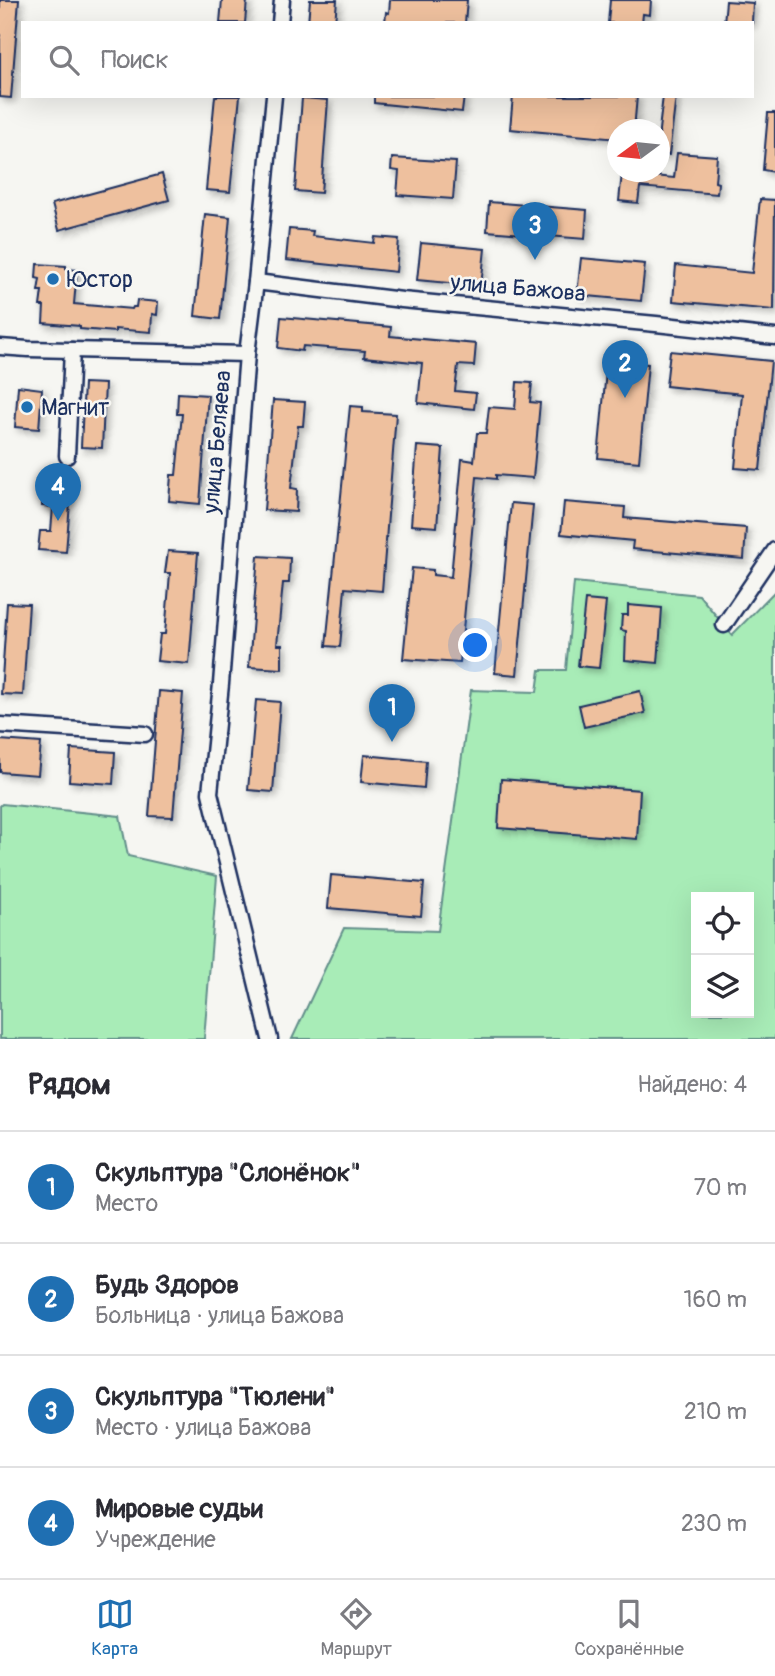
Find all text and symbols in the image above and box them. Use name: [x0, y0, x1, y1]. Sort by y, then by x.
search box: [21, 21, 754, 98]
icon: search: [45, 41, 83, 79]
text: Поиск: [101, 44, 169, 76]
north arrow: [607, 119, 670, 182]
pin: 3: [512, 202, 558, 260]
place label: Юстор: [67, 265, 133, 294]
street label: улица Бажова: [448, 268, 587, 308]
marker: Юстор: [45, 271, 61, 287]
pin: 2: [602, 340, 648, 398]
street label: улица Беляева: [196, 369, 238, 516]
place label: Магнит: [41, 393, 110, 422]
marker: Магнит: [19, 399, 35, 415]
pin: 4: [35, 463, 81, 521]
your location: [458, 628, 492, 662]
pin: 1: [369, 684, 415, 742]
map controls: [691, 892, 754, 1018]
button: locate: [691, 892, 754, 955]
button: layers: [691, 955, 754, 1018]
text: Рядом: [28, 1066, 111, 1103]
text: Найдено: 4: [637, 1070, 747, 1099]
text: Скульптура "Слонёнок": [95, 1157, 361, 1189]
text: 1: [47, 1173, 56, 1202]
text: 70 m: [694, 1173, 747, 1202]
text: Место: [95, 1189, 158, 1218]
text: Будь Здоров: [95, 1269, 239, 1301]
text: 2: [45, 1285, 57, 1314]
text: 160 m: [683, 1285, 747, 1314]
text: Больница · улица Бажова: [95, 1301, 344, 1330]
text: Скульптура "Тюлени": [95, 1381, 335, 1413]
text: 3: [45, 1397, 57, 1426]
text: 210 m: [684, 1397, 747, 1426]
text: Место · улица Бажова: [95, 1413, 311, 1442]
text: Мировые судьи: [95, 1493, 263, 1525]
text: 4: [44, 1509, 58, 1538]
text: 230 m: [681, 1509, 747, 1538]
text: Учреждение: [95, 1525, 216, 1554]
tab: Карта: [91, 1595, 138, 1661]
tab: Маршрут: [320, 1595, 392, 1661]
tab: Сохранённые: [574, 1595, 684, 1661]

